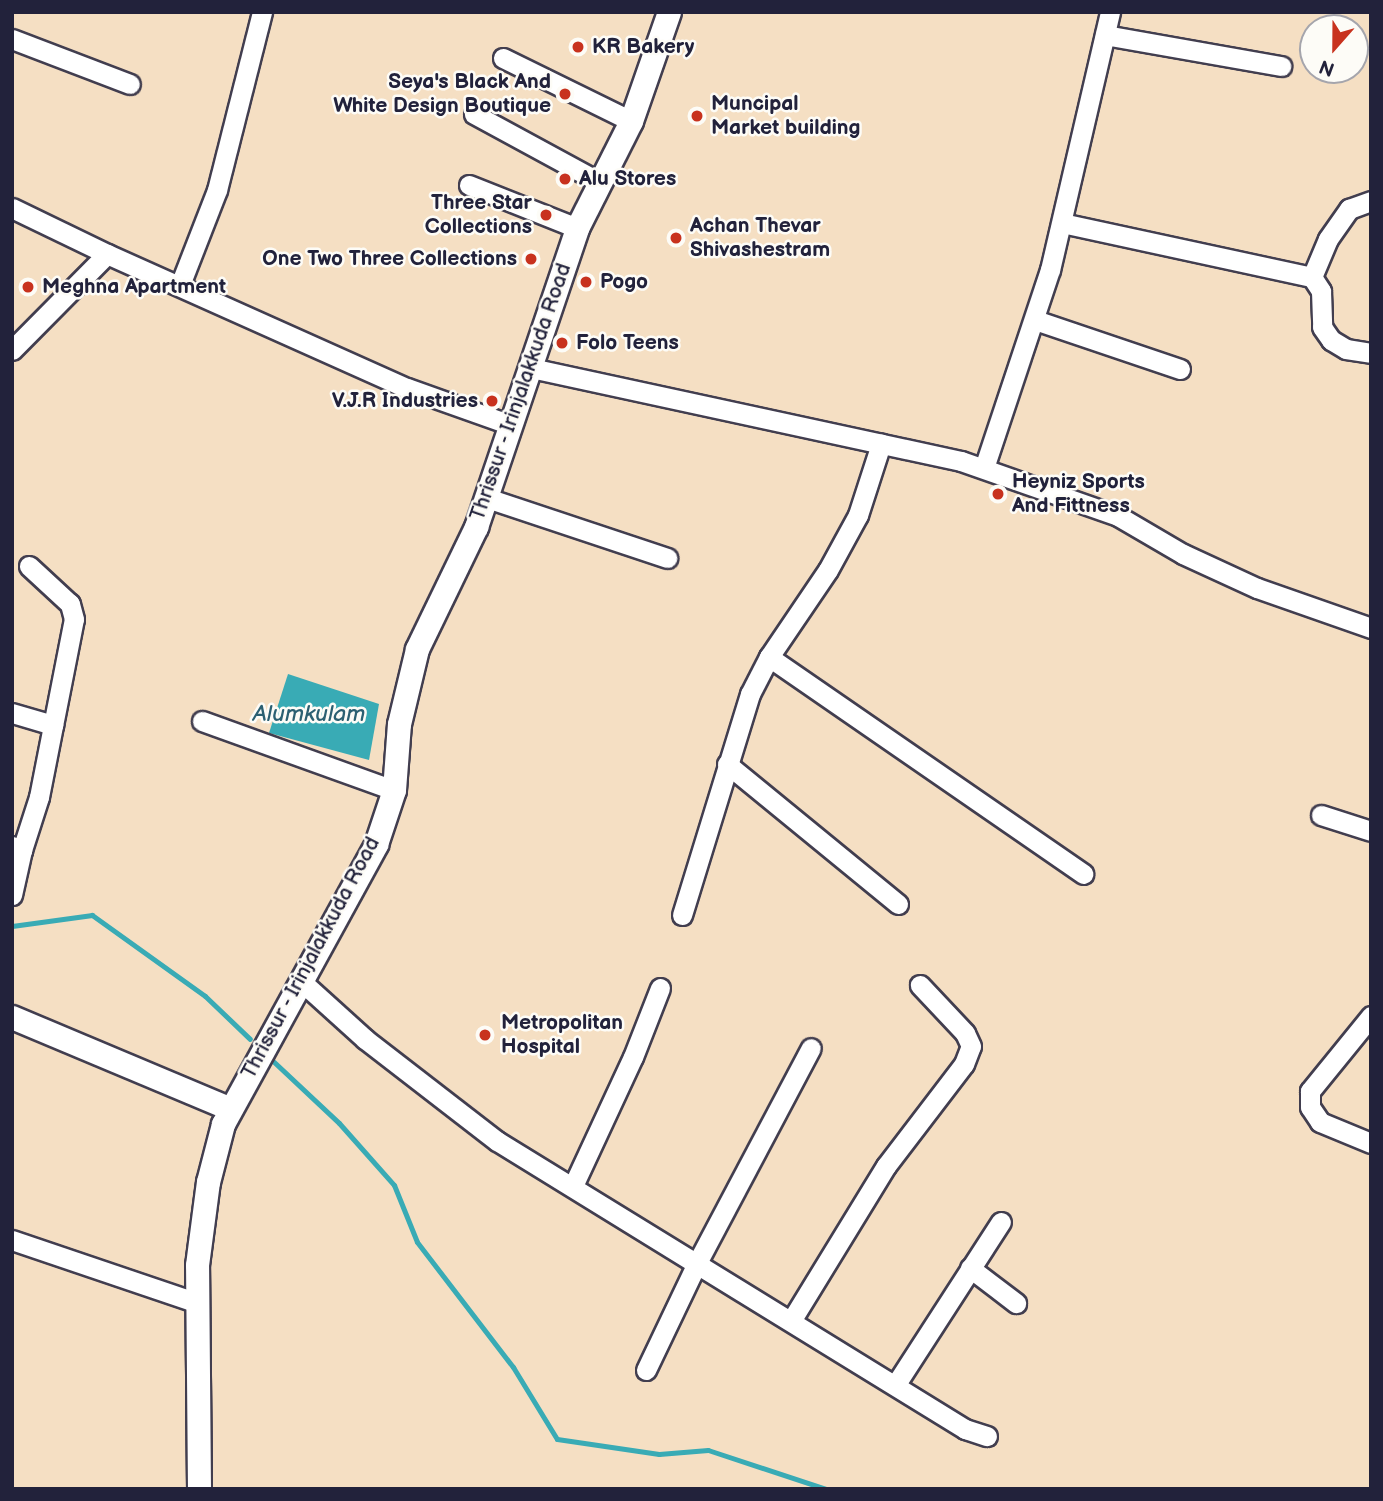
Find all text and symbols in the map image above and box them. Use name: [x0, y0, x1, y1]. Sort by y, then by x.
north arrow: [1299, 14, 1369, 84]
place label: KR Bakery: [592, 34, 694, 60]
marker: KR Bakery: [570, 39, 586, 55]
text: N: [1316, 54, 1338, 80]
place label: Seya's Black And White Design Boutique: [333, 69, 551, 119]
marker: Seya's Black And White Design Boutique: [557, 86, 573, 102]
place label: Muncipal Market building: [711, 91, 860, 141]
marker: Muncipal Market building: [689, 108, 705, 124]
place label: Alu Stores: [579, 166, 676, 192]
marker: Alu Stores: [557, 171, 573, 187]
place label: Three Star Collections: [425, 190, 532, 240]
marker: Three Star Collections: [538, 207, 554, 223]
place label: Achan Thevar Shivashestram: [690, 213, 830, 263]
marker: Achan Thevar Shivashestram: [668, 230, 684, 246]
place label: One Two Three Collections: [262, 246, 517, 272]
marker: One Two Three Collections: [523, 251, 539, 267]
street label: Thrissur - Irinjalakkuda Road: [465, 259, 577, 525]
place label: Pogo: [600, 269, 648, 295]
place label: Meghna Apartment: [42, 274, 226, 300]
marker: Pogo: [578, 274, 594, 290]
marker: Meghna Apartment: [20, 279, 36, 295]
place label: Folo Teens: [576, 330, 679, 356]
marker: Folo Teens: [554, 335, 570, 351]
place label: V.J.R Industries: [332, 388, 478, 414]
marker: V.J.R Industries: [484, 393, 500, 409]
place label: Heyniz Sports And Fittness: [1012, 469, 1145, 519]
marker: Heyniz Sports And Fittness: [990, 486, 1006, 502]
water label: Alumkulam: [253, 700, 365, 728]
street label: Thrissur - Irinjalakkuda Road: [236, 832, 386, 1084]
place label: Metropolitan Hospital: [501, 1010, 623, 1060]
marker: Metropolitan Hospital: [475, 1025, 495, 1045]

